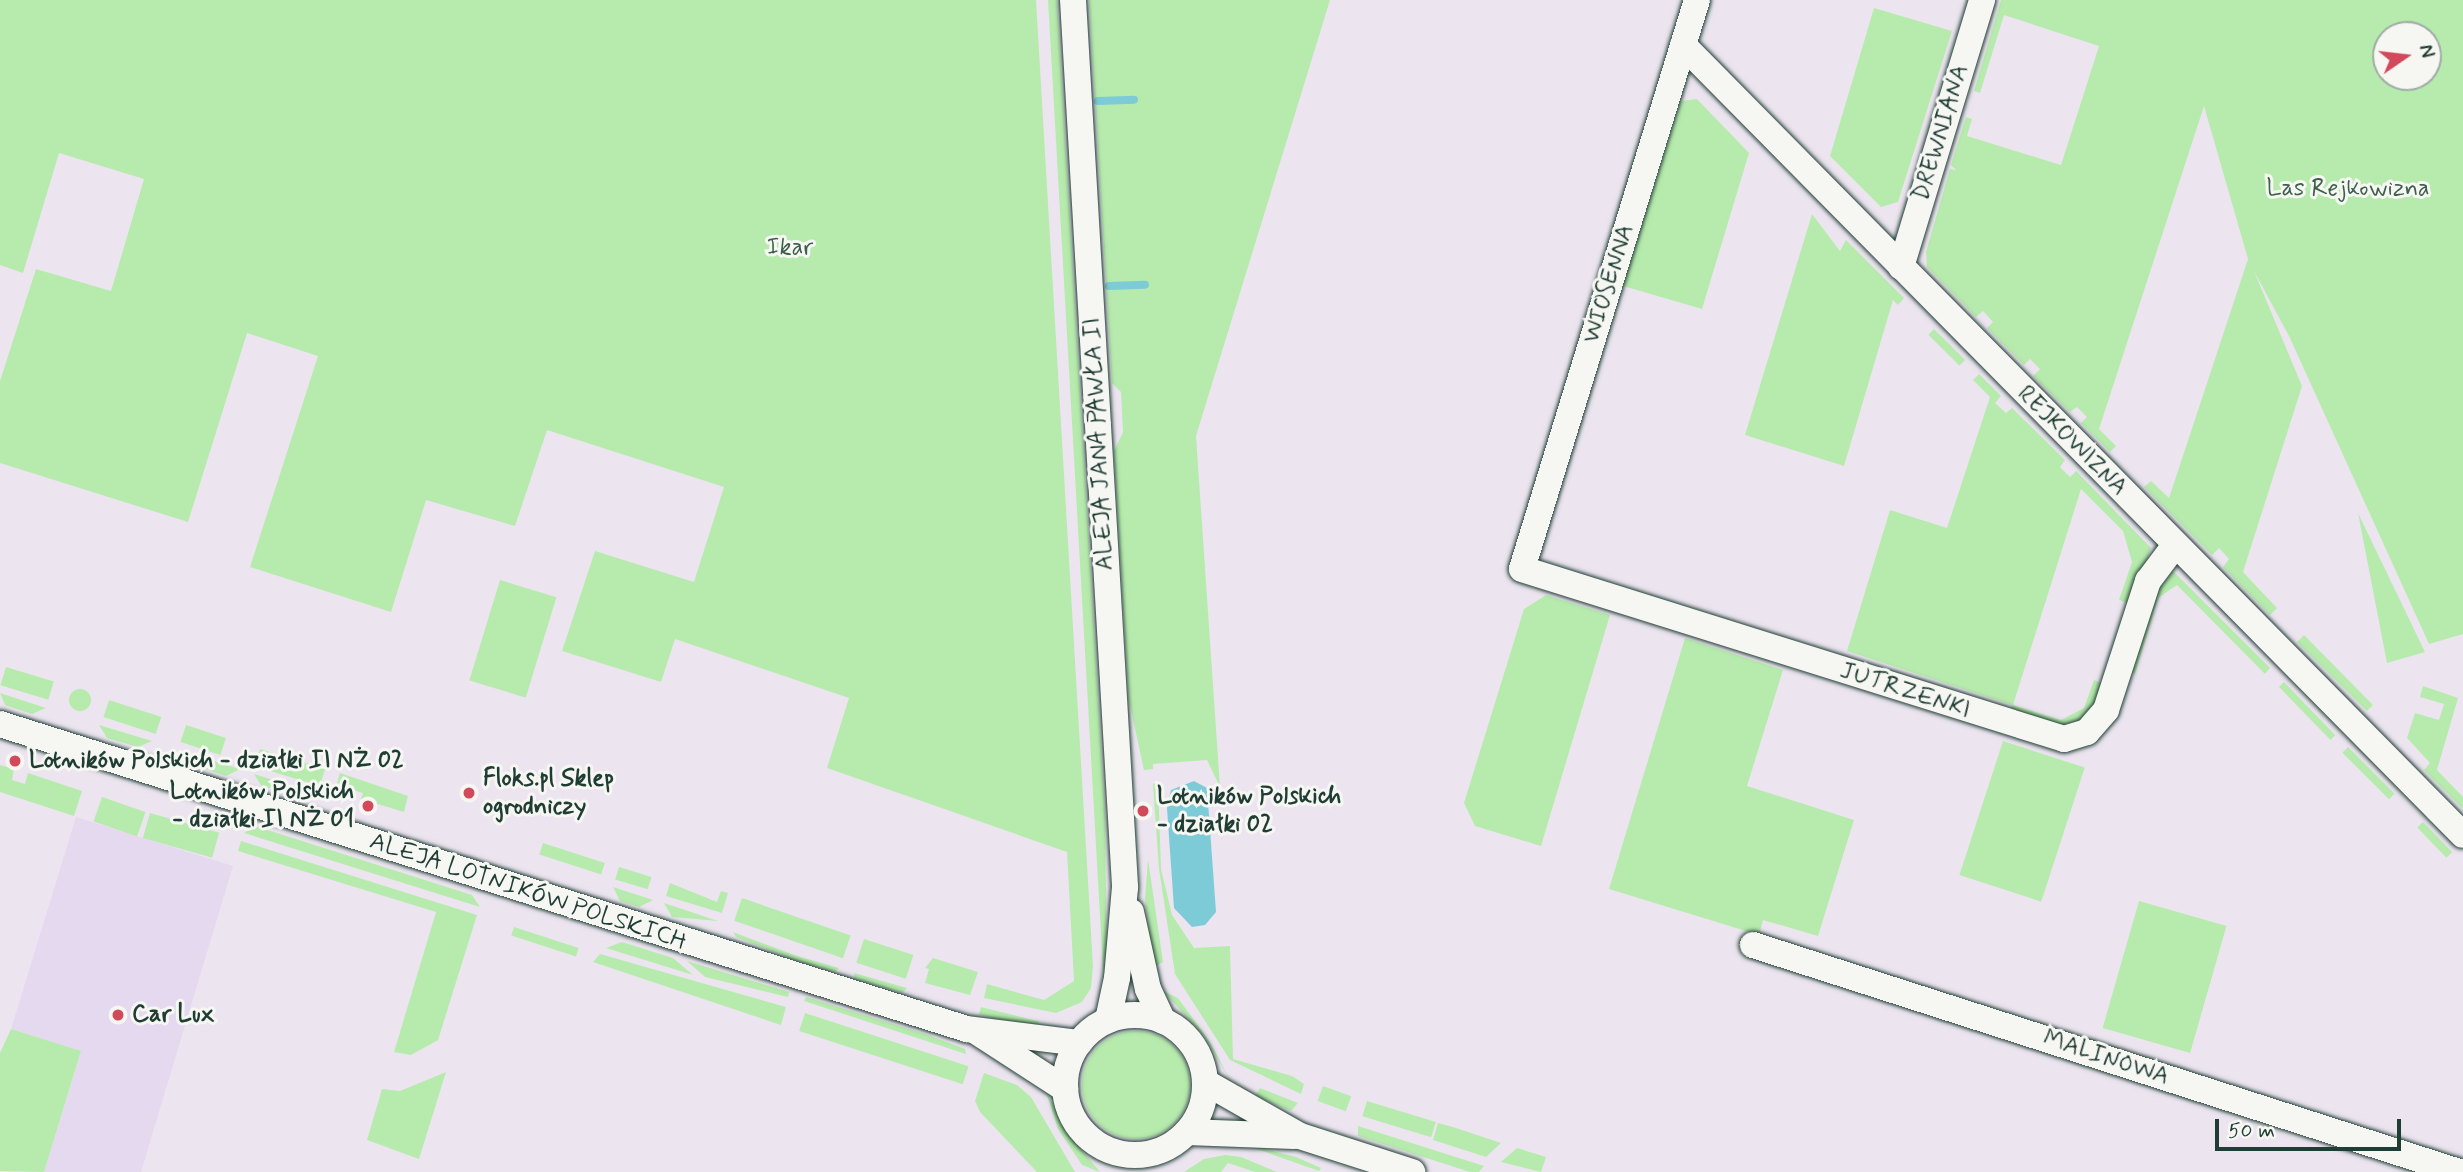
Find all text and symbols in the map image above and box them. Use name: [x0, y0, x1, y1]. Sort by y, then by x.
north arrow: [2372, 21, 2442, 91]
text: N: [2412, 42, 2440, 60]
street label: DREWNIANA: [1907, 61, 1975, 205]
park label: Las Rejkowizna: [2265, 175, 2431, 203]
street label: WIOSENNA: [1577, 221, 1641, 347]
park label: Ikar: [767, 234, 813, 262]
street label: ALEJA JANA PAWŁA II: [1078, 313, 1120, 575]
street label: REJKOWIZNA: [2011, 380, 2133, 502]
street label: JUTRZENKI: [1836, 656, 1974, 726]
place label: Lotników Polskich - działki II NŻ 02: [29, 747, 405, 775]
marker: Lotników Polskich - działki II NŻ 02: [7, 753, 23, 769]
place label: Floks.pl Sklep ogrodniczy: [483, 765, 614, 821]
place label: Lotników Polskich - działki II NŻ 01: [167, 778, 354, 834]
place label: Lotników Polskich - działki 02: [1157, 783, 1337, 839]
marker: Floks.pl Sklep ogrodniczy: [461, 785, 477, 801]
marker: Lotników Polskich - działki II NŻ 01: [360, 798, 376, 814]
marker: Lotników Polskich - działki 02: [1135, 803, 1151, 819]
street label: ALEJA LOTNIKÓW POLSKICH: [365, 827, 691, 957]
place label: Car Lux: [132, 1001, 215, 1029]
marker: Car Lux: [110, 1007, 126, 1023]
street label: MALINOWA: [2039, 1024, 2173, 1092]
scale bar: [2218, 1106, 2404, 1150]
text: 50 m: [2228, 1117, 2275, 1145]

